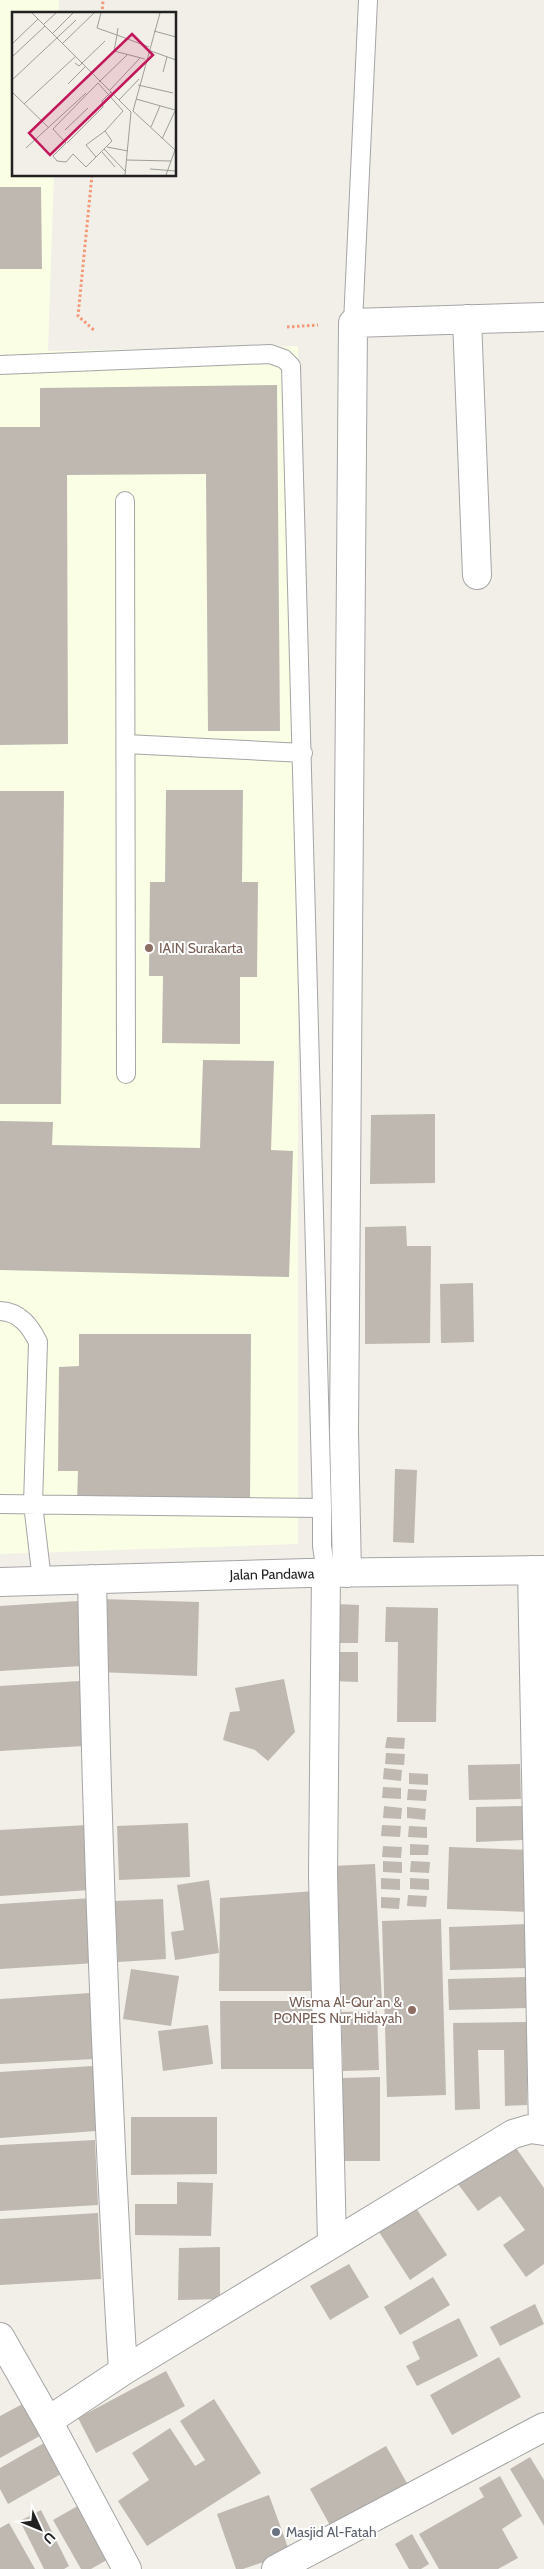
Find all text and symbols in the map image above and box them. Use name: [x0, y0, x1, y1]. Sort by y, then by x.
inset map: [12, 12, 176, 176]
place label: IAIN Surakarta: [159, 939, 243, 957]
marker: IAIN Surakarta: [143, 942, 155, 954]
street label: Jalan Pandawa: [229, 1564, 315, 1584]
place label: Wisma Al-Qur'an & PONPES Nur Hidayah: [273, 1993, 402, 2027]
marker: Wisma Al-Qur'an & PONPES Nur Hidayah: [406, 2004, 418, 2016]
north arrow: [15, 2504, 65, 2554]
place label: Masjid Al-Fatah: [286, 2523, 377, 2541]
marker: Masjid Al-Fatah: [270, 2526, 282, 2538]
text: U: [39, 2528, 59, 2548]

